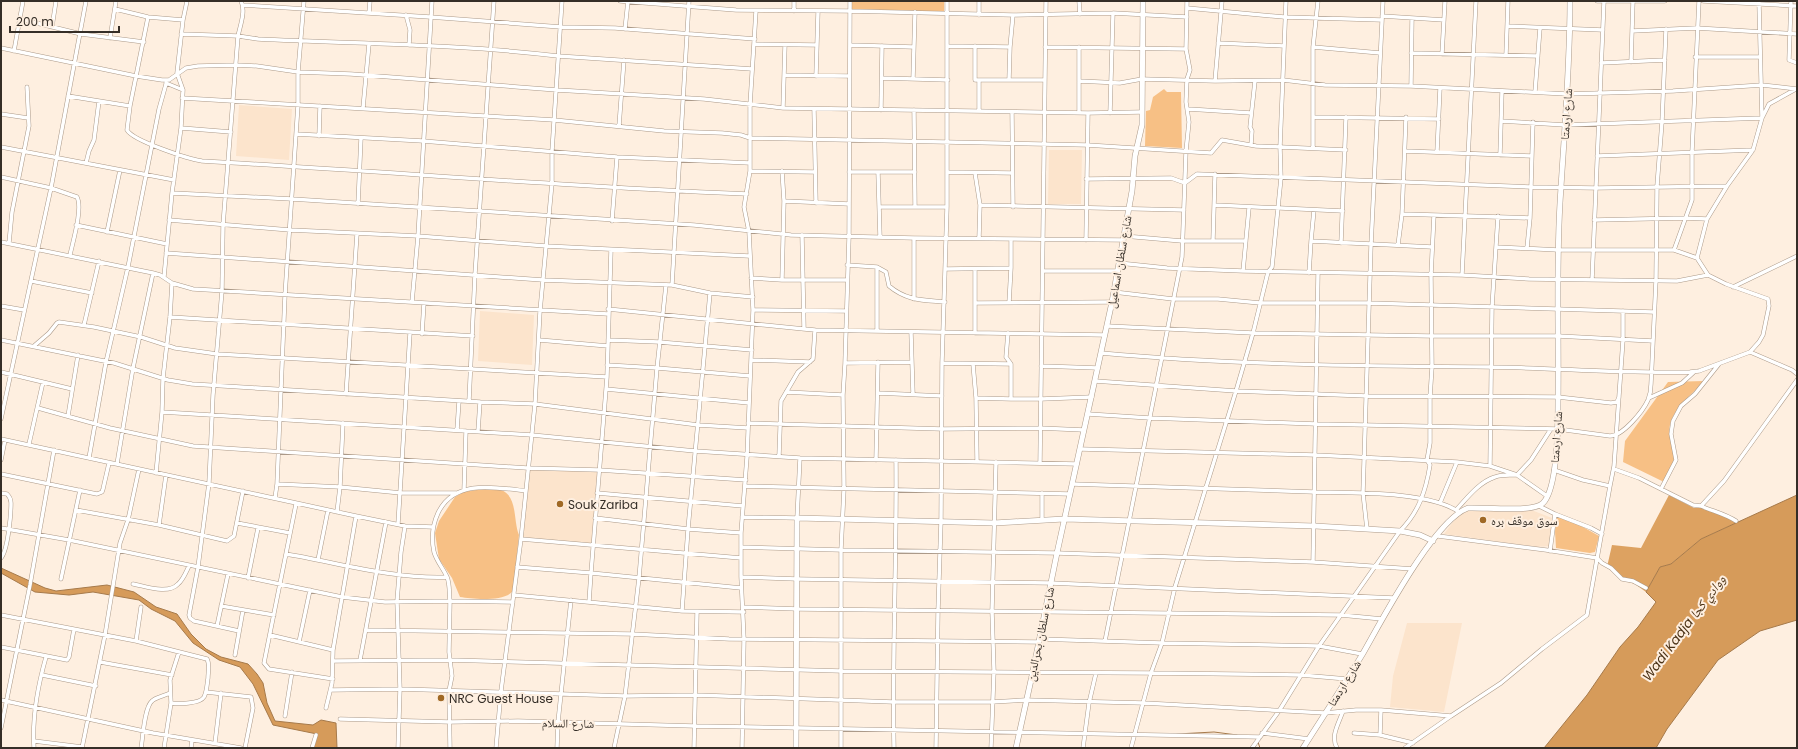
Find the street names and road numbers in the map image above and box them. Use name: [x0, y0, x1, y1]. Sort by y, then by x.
street label: شارع اردمتا: [1556, 88, 1576, 140]
street label: شارع سلطان اسماعيل: [1102, 214, 1136, 310]
street label: شارع اردمتا: [1546, 411, 1566, 463]
street label: شارع سلطان بحرالدين: [1022, 585, 1058, 683]
street label: شارع اردمتا: [1323, 657, 1365, 709]
street label: شارع السلام: [542, 714, 595, 732]

